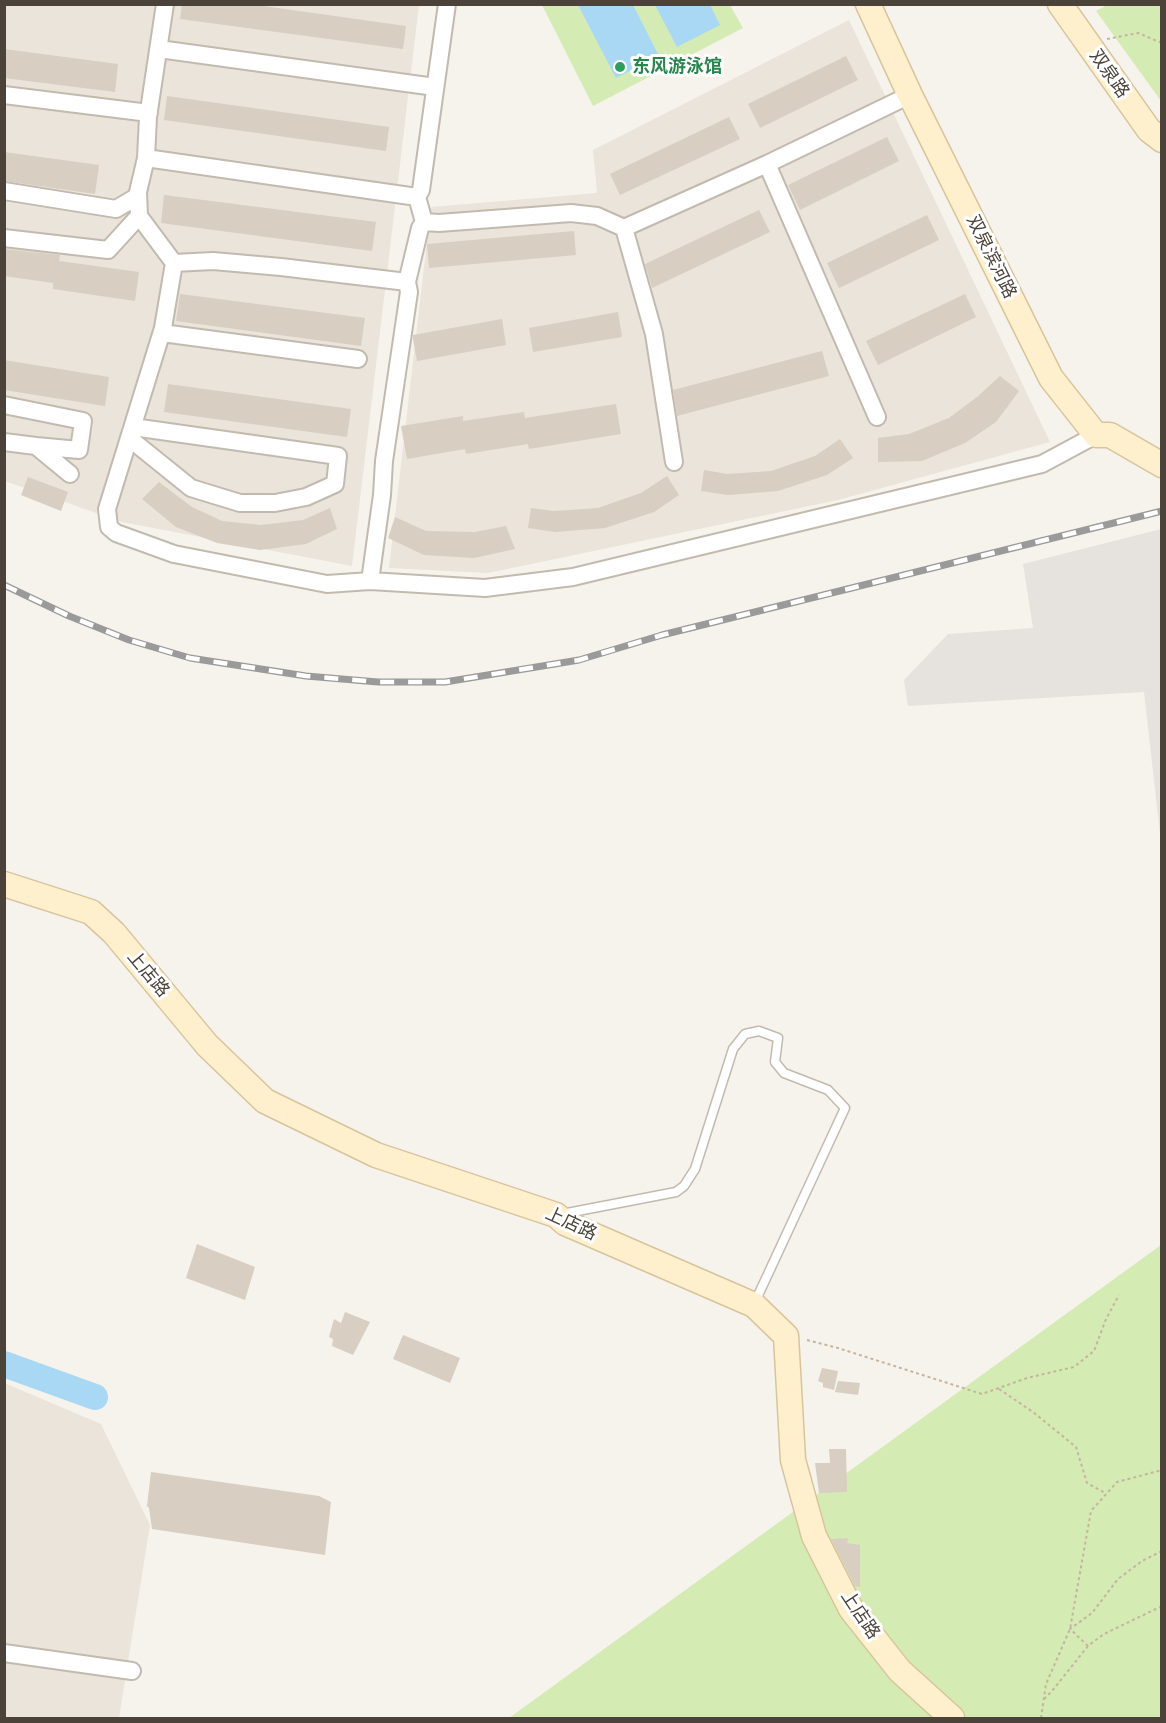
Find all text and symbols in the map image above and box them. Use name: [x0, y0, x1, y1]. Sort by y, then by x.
street label: 双泉路: [1085, 46, 1133, 102]
place label: 东风游泳馆: [632, 56, 722, 78]
marker: 东风游泳馆: [613, 60, 627, 74]
street label: 双泉滨河路: [962, 212, 1020, 302]
street label: 上店路: [122, 946, 174, 1002]
street label: 上店路: [542, 1203, 600, 1245]
street label: 上店路: [836, 1587, 884, 1643]

